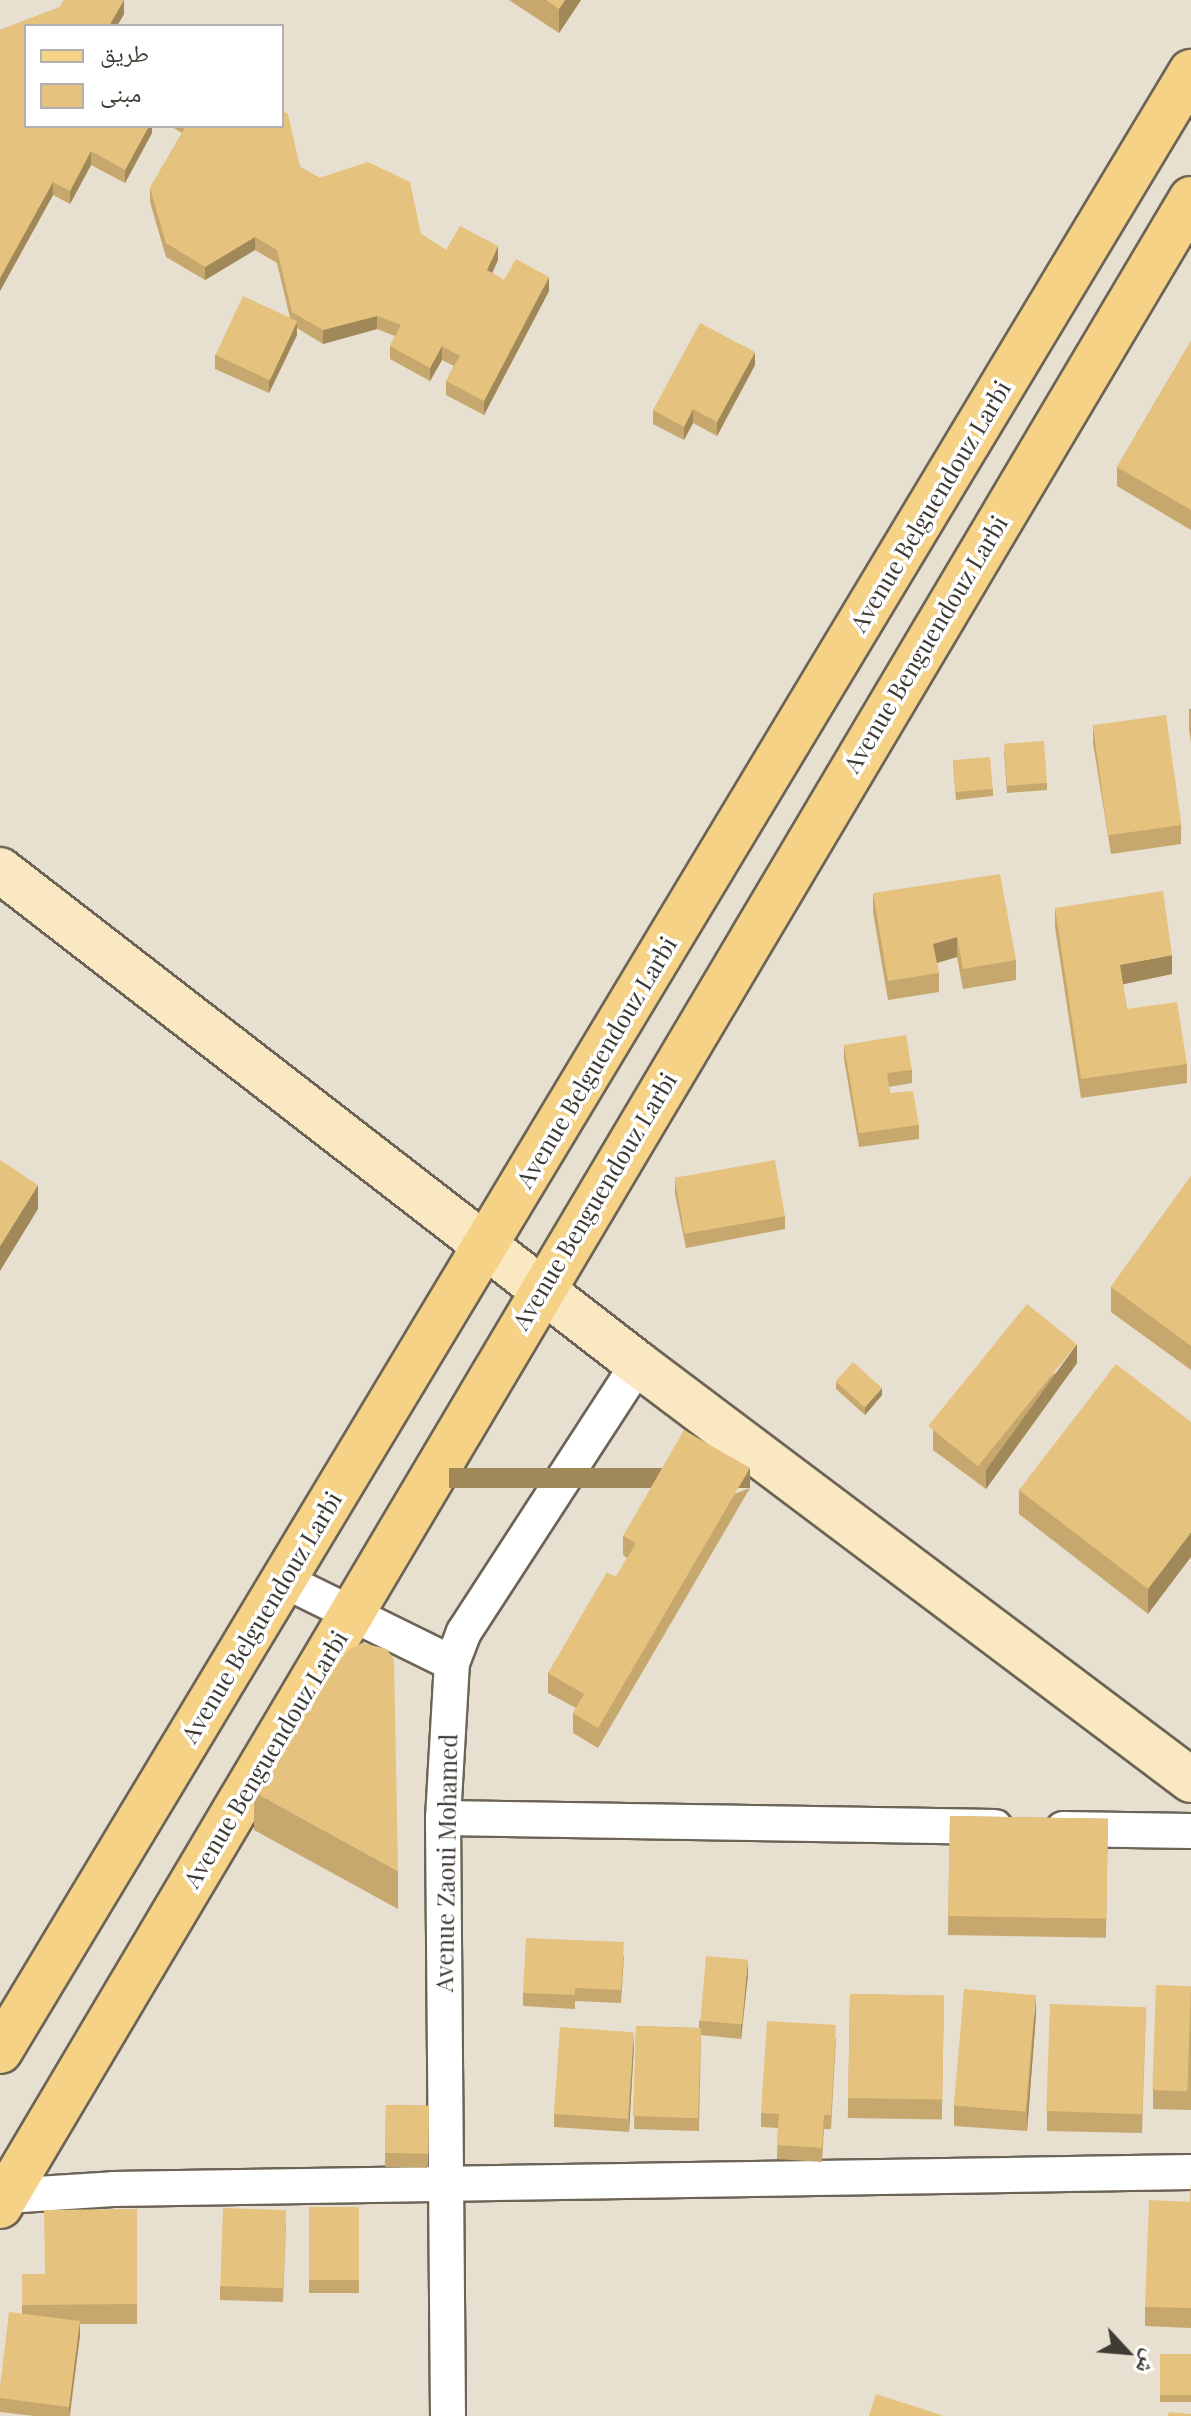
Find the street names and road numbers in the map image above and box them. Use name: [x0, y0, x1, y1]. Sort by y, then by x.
street label: Avenue Belguendouz Larbi: [844, 375, 1016, 637]
street label: Avenue Benguendouz Larbi: [837, 510, 1013, 778]
street label: Avenue Belguendouz Larbi: [510, 931, 682, 1193]
street label: Avenue Benguendouz Larbi: [506, 1067, 682, 1335]
street label: Avenue Belguendouz Larbi: [175, 1486, 347, 1748]
street label: Avenue Benguendouz Larbi: [177, 1625, 353, 1893]
street label: Avenue Zaoui Mohamed: [429, 1734, 463, 1992]

